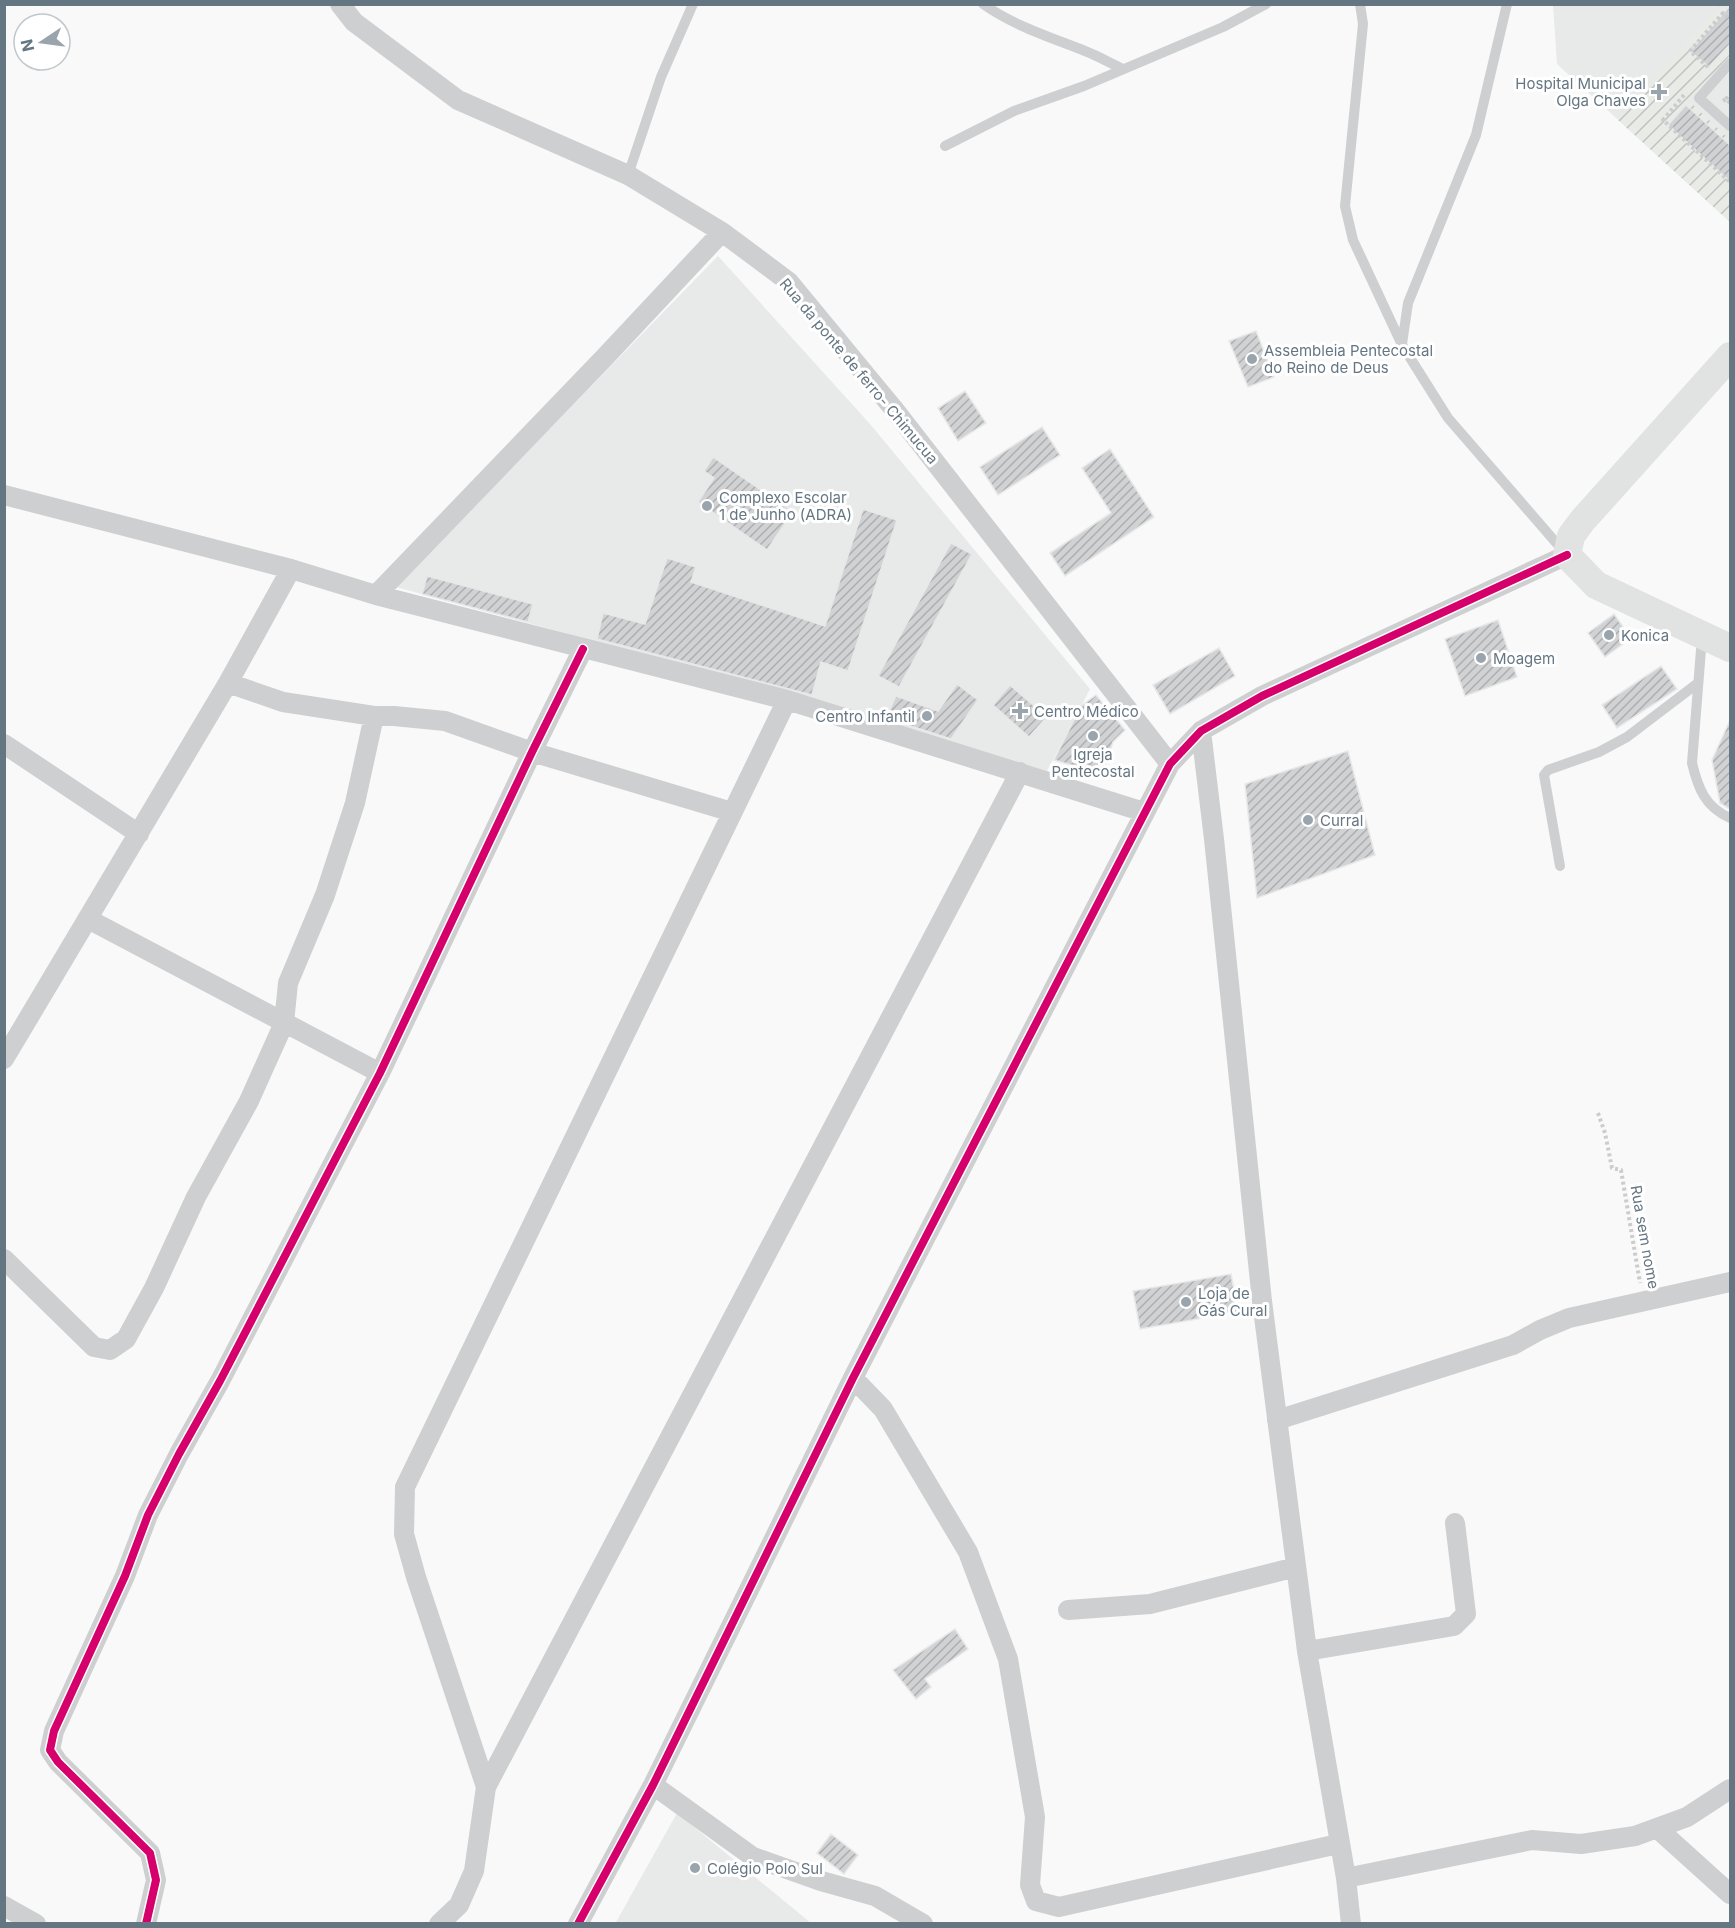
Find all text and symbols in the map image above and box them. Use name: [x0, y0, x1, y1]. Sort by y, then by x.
north arrow: [12, 12, 72, 72]
text: N: [16, 37, 39, 54]
place label: Hospital Municipal Olga Chaves: [1515, 74, 1646, 110]
marker: Hospital Municipal Olga Chaves: [1650, 83, 1668, 101]
street label: Rua da ponte de ferro- Chimucua: [776, 274, 942, 468]
place label: Assembleia Pentecostal do Reino de Deus: [1264, 341, 1433, 377]
marker: Assembleia Pentecostal do Reino de Deus: [1245, 352, 1259, 366]
place label: Complexo Escolar 1 de Junho (ADRA): [719, 488, 852, 524]
marker: Complexo Escolar 1 de Junho (ADRA): [700, 499, 714, 513]
place label: Konica: [1621, 626, 1669, 645]
marker: Konica: [1602, 628, 1616, 642]
place label: Moagem: [1493, 649, 1555, 668]
marker: Moagem: [1474, 651, 1488, 665]
marker: Centro Médico: [1011, 702, 1029, 720]
place label: Centro Médico: [1034, 702, 1139, 721]
place label: Centro Infantil: [815, 707, 915, 726]
marker: Centro Infantil: [920, 709, 934, 723]
marker: Igreja Pentecostal: [1086, 729, 1100, 743]
place label: Igreja Pentecostal: [1051, 745, 1135, 781]
place label: Curral: [1320, 811, 1363, 830]
marker: Curral: [1301, 813, 1315, 827]
street label: Rua sem nome: [1627, 1184, 1663, 1290]
place label: Loja de Gás Cural: [1198, 1284, 1267, 1320]
marker: Loja de Gás Cural: [1179, 1295, 1193, 1309]
place label: Colégio Polo Sul: [707, 1859, 823, 1878]
marker: Colégio Polo Sul: [688, 1861, 702, 1875]

